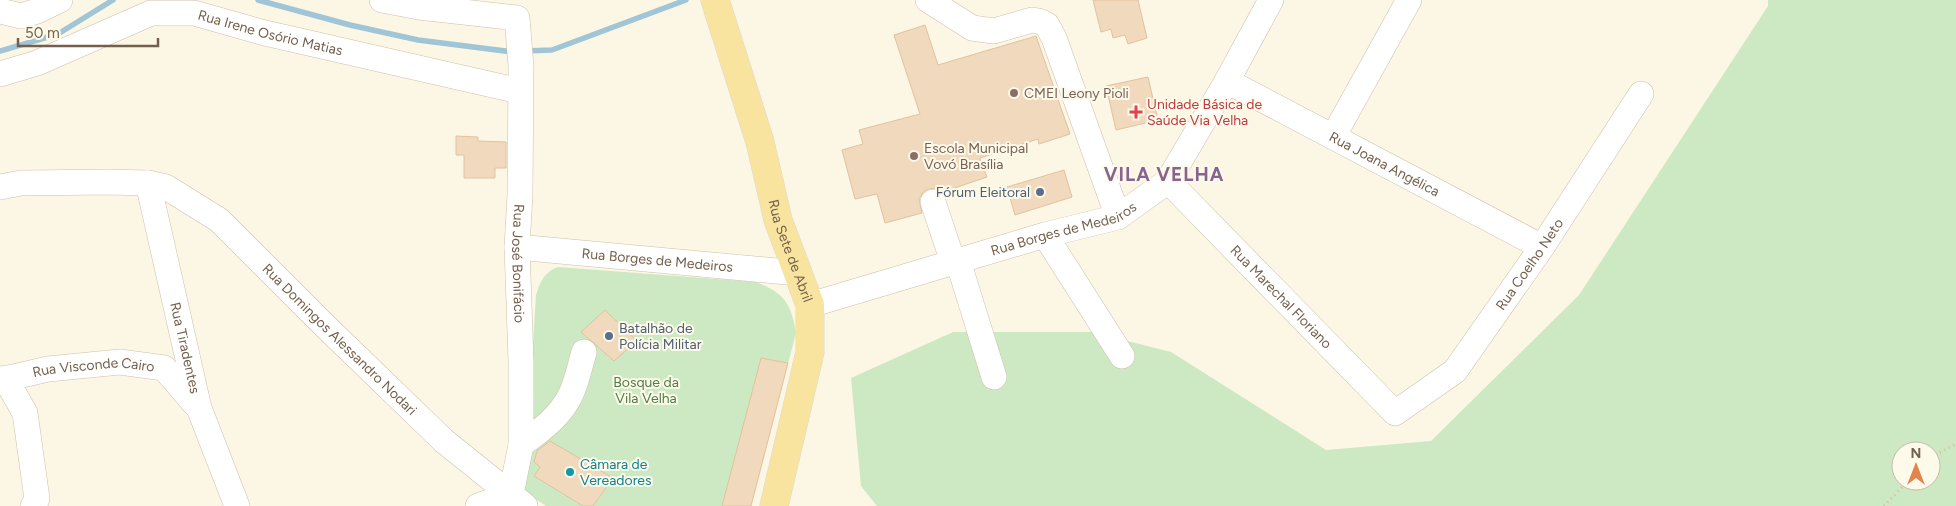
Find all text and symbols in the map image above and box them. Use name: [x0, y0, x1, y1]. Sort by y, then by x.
street label: Rua Irene Osório Matias: [196, 7, 344, 59]
scale bar: [18, 15, 158, 47]
text: 50 m: [25, 24, 60, 42]
place label: CMEI Leony Pioli: [1024, 85, 1129, 102]
marker: CMEI Leony Pioli: [1008, 87, 1020, 99]
place label: Unidade Básica de Saúde Via Velha: [1147, 96, 1262, 129]
marker: Unidade Básica de Saúde Via Velha: [1129, 105, 1143, 119]
street label: Rua Joana Angélica: [1326, 128, 1442, 200]
place label: Escola Municipal Vovó Brasília: [924, 140, 1028, 173]
marker: Escola Municipal Vovó Brasília: [908, 150, 920, 162]
district label: VILA VELHA: [1104, 163, 1224, 186]
place label: Fórum Eleitoral: [936, 184, 1030, 201]
marker: Fórum Eleitoral: [1034, 186, 1046, 198]
street label: Rua Sete de Abril: [765, 198, 816, 305]
street label: Rua Borges de Medeiros: [989, 199, 1140, 260]
street label: Rua José Bonifácio: [508, 203, 528, 323]
street label: Rua Coelho Neto: [1492, 215, 1567, 314]
street label: Rua Marechal Floriano: [1227, 242, 1335, 352]
street label: Rua Borges de Medeiros: [581, 245, 734, 276]
street label: Rua Domingos Alessandro Nodari: [259, 260, 420, 419]
street label: Rua Tiradentes: [166, 301, 203, 395]
place label: Batalhão de Polícia Militar: [619, 320, 702, 353]
marker: Batalhão de Polícia Militar: [603, 330, 615, 342]
street label: Rua Visconde Cairo: [31, 354, 156, 381]
park label: Bosque da Vila Velha: [613, 374, 679, 407]
north arrow: [1891, 441, 1941, 491]
text: N: [1911, 445, 1921, 462]
place label: Câmara de Vereadores: [580, 456, 652, 489]
marker: Câmara de Vereadores: [564, 466, 576, 478]

